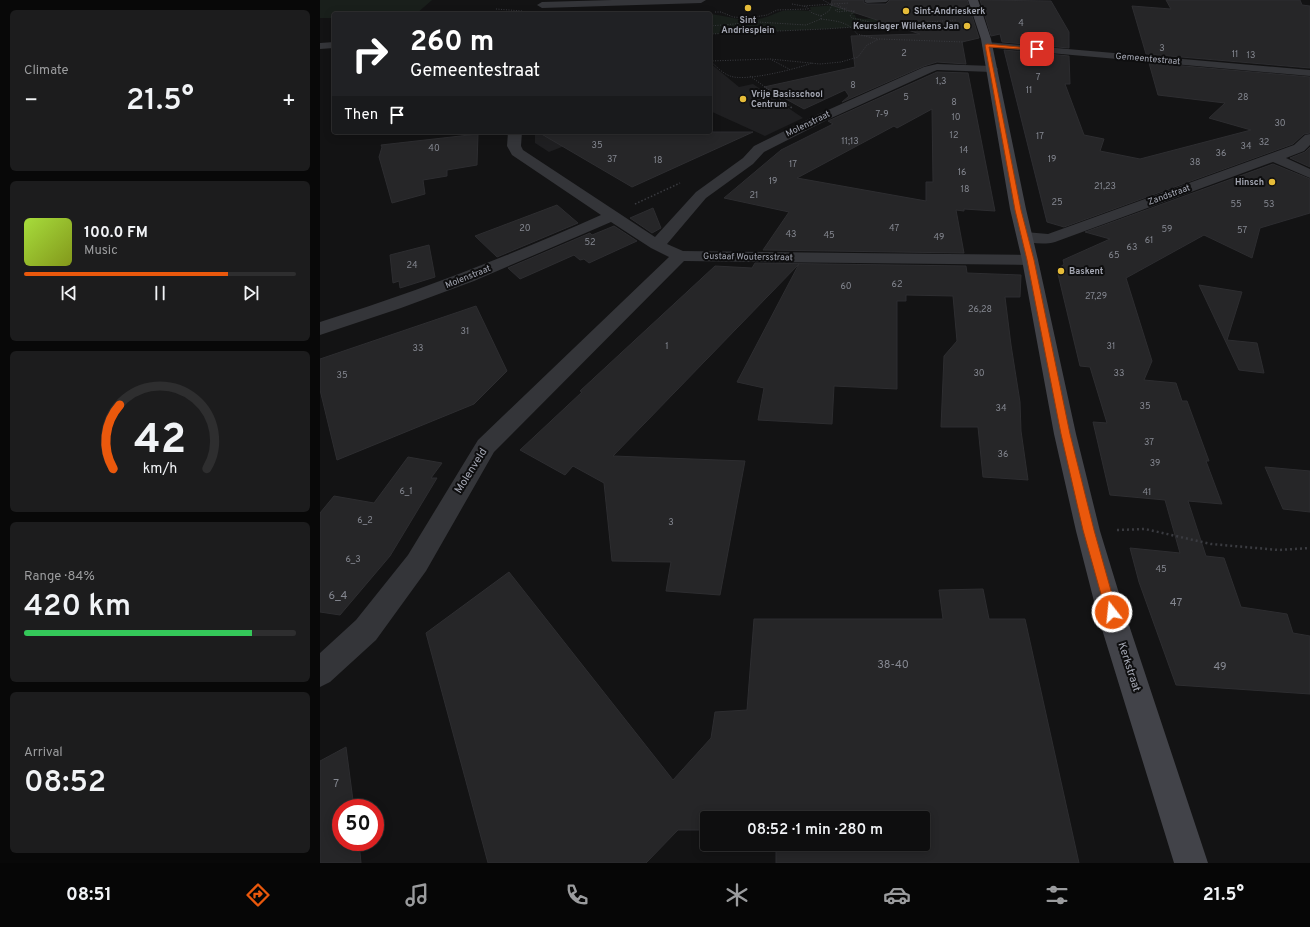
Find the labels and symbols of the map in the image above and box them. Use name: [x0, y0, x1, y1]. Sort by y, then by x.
marker: Sint Andriesplein: [743, 3, 753, 13]
marker: Sint-Andrieskerk: [901, 6, 911, 16]
place label: Sint-Andrieskerk: [914, 6, 985, 17]
place label: Sint Andriesplein: [721, 15, 775, 36]
house number: 4: [1018, 18, 1024, 29]
place label: Keurslager Willekens Jan: [853, 21, 959, 32]
marker: Keurslager Willekens Jan: [962, 21, 972, 31]
pin: [1020, 32, 1054, 66]
house number: 3: [1159, 43, 1165, 54]
house number: 2: [901, 48, 907, 59]
house number: 11: [1232, 49, 1238, 60]
house number: 13: [1247, 50, 1255, 61]
street label: Gemeentestraat: [1115, 51, 1181, 67]
house number: 7: [1036, 72, 1041, 83]
house number: 1,3: [936, 76, 946, 87]
house number: 8: [850, 80, 856, 91]
house number: 11: [1026, 85, 1032, 96]
place label: Vrije Basisschool Centrum: [751, 89, 823, 110]
house number: 5: [903, 92, 909, 103]
house number: 28: [1237, 92, 1249, 103]
marker: Vrije Basisschool Centrum: [738, 94, 748, 104]
house number: 8: [951, 97, 957, 108]
street label: Molenstraat: [784, 109, 832, 139]
house number: 7-9: [875, 109, 889, 120]
house number: 10: [951, 112, 961, 123]
house number: 30: [1274, 118, 1286, 129]
house number: 12: [950, 130, 958, 141]
house number: 17: [1036, 131, 1044, 142]
house number: 11;13: [841, 136, 859, 147]
house number: 32: [1259, 137, 1269, 148]
house number: 35: [591, 140, 603, 151]
house number: 34: [1240, 141, 1252, 152]
house number: 40: [428, 143, 440, 154]
house number: 14: [960, 145, 969, 156]
house number: 36: [1216, 148, 1226, 159]
house number: 37: [607, 154, 617, 165]
house number: 19: [1048, 154, 1056, 165]
house number: 18: [654, 155, 662, 166]
house number: 38: [1190, 157, 1200, 168]
house number: 17: [789, 159, 797, 170]
house number: 16: [958, 167, 966, 178]
house number: 19: [769, 176, 777, 187]
place label: Hinsch: [1235, 177, 1264, 188]
marker: Hinsch: [1267, 177, 1277, 187]
house number: 21,23: [1094, 181, 1116, 192]
street label: Zandstraat: [1146, 182, 1192, 208]
house number: 18: [961, 184, 969, 195]
house number: 21: [750, 190, 758, 201]
house number: 25: [1051, 197, 1063, 208]
house number: 55: [1230, 199, 1242, 210]
house number: 53: [1263, 199, 1275, 210]
house number: 20: [519, 223, 531, 234]
house number: 47: [889, 223, 899, 234]
house number: 59: [1162, 224, 1172, 235]
house number: 57: [1237, 225, 1247, 236]
house number: 43: [785, 229, 797, 240]
house number: 45: [823, 230, 835, 241]
house number: 49: [934, 232, 944, 243]
house number: 61: [1145, 235, 1153, 246]
house number: 52: [584, 237, 596, 248]
house number: 63: [1127, 242, 1137, 253]
house number: 65: [1109, 250, 1119, 261]
street label: Gustaaf Woutersstraat: [703, 251, 793, 263]
house number: 24: [406, 260, 418, 271]
street label: Molenstraat: [444, 263, 492, 291]
marker: Baskent: [1056, 266, 1066, 276]
place label: Baskent: [1069, 266, 1104, 277]
house number: 62: [892, 279, 902, 290]
house number: 60: [840, 281, 852, 292]
house number: 27,29: [1085, 291, 1107, 302]
house number: 26,28: [968, 304, 992, 315]
house number: 31: [461, 326, 469, 337]
house number: 1: [665, 341, 669, 352]
house number: 31: [1107, 341, 1115, 352]
house number: 33: [413, 343, 423, 354]
house number: 30: [973, 368, 985, 379]
house number: 33: [1114, 368, 1124, 379]
house number: 35: [336, 370, 348, 381]
house number: 35: [1139, 401, 1151, 412]
house number: 34: [995, 403, 1007, 414]
house number: 37: [1144, 437, 1154, 448]
street label: Molenveld: [452, 446, 490, 496]
house number: 36: [998, 449, 1008, 460]
house number: 39: [1150, 458, 1160, 469]
house number: 6_1: [399, 486, 413, 497]
house number: 41: [1143, 487, 1151, 498]
house number: 6_2: [357, 515, 373, 526]
house number: 3: [668, 517, 674, 528]
house number: 6_3: [345, 554, 361, 565]
house number: 45: [1155, 564, 1167, 575]
house number: 6_4: [329, 589, 348, 603]
position arrow: [1091, 591, 1133, 633]
house number: 47: [1170, 596, 1182, 610]
street label: Kerkstraat: [1114, 640, 1144, 694]
house number: 38-40: [877, 658, 909, 672]
house number: 49: [1213, 660, 1227, 674]
house number: 7: [333, 777, 339, 791]
speed limit sign: 50: [332, 799, 384, 851]

